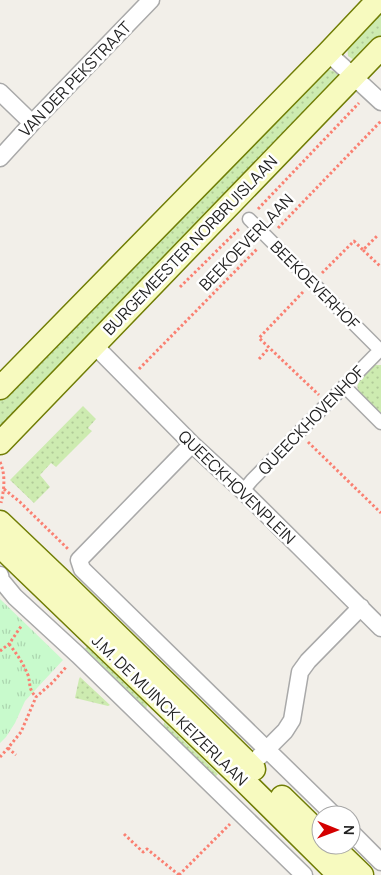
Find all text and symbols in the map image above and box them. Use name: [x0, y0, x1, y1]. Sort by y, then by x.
street label: VAN DER PEKSTRAAT: [14, 16, 136, 142]
street label: BURGEMEESTER NORBRUISLAAN: [98, 150, 282, 340]
street label: BEEKOEVERLAAN: [194, 189, 298, 295]
street label: BEEKOEVERHOF: [266, 236, 364, 334]
street label: QUEECKHOVENHOF: [253, 361, 369, 479]
street label: QUEECKHOVENPLEIN: [174, 425, 300, 549]
street label: J.M. DE MUINCK KEIZERLAAN: [87, 629, 253, 791]
north arrow: [311, 805, 361, 855]
text: N: [340, 825, 359, 835]

